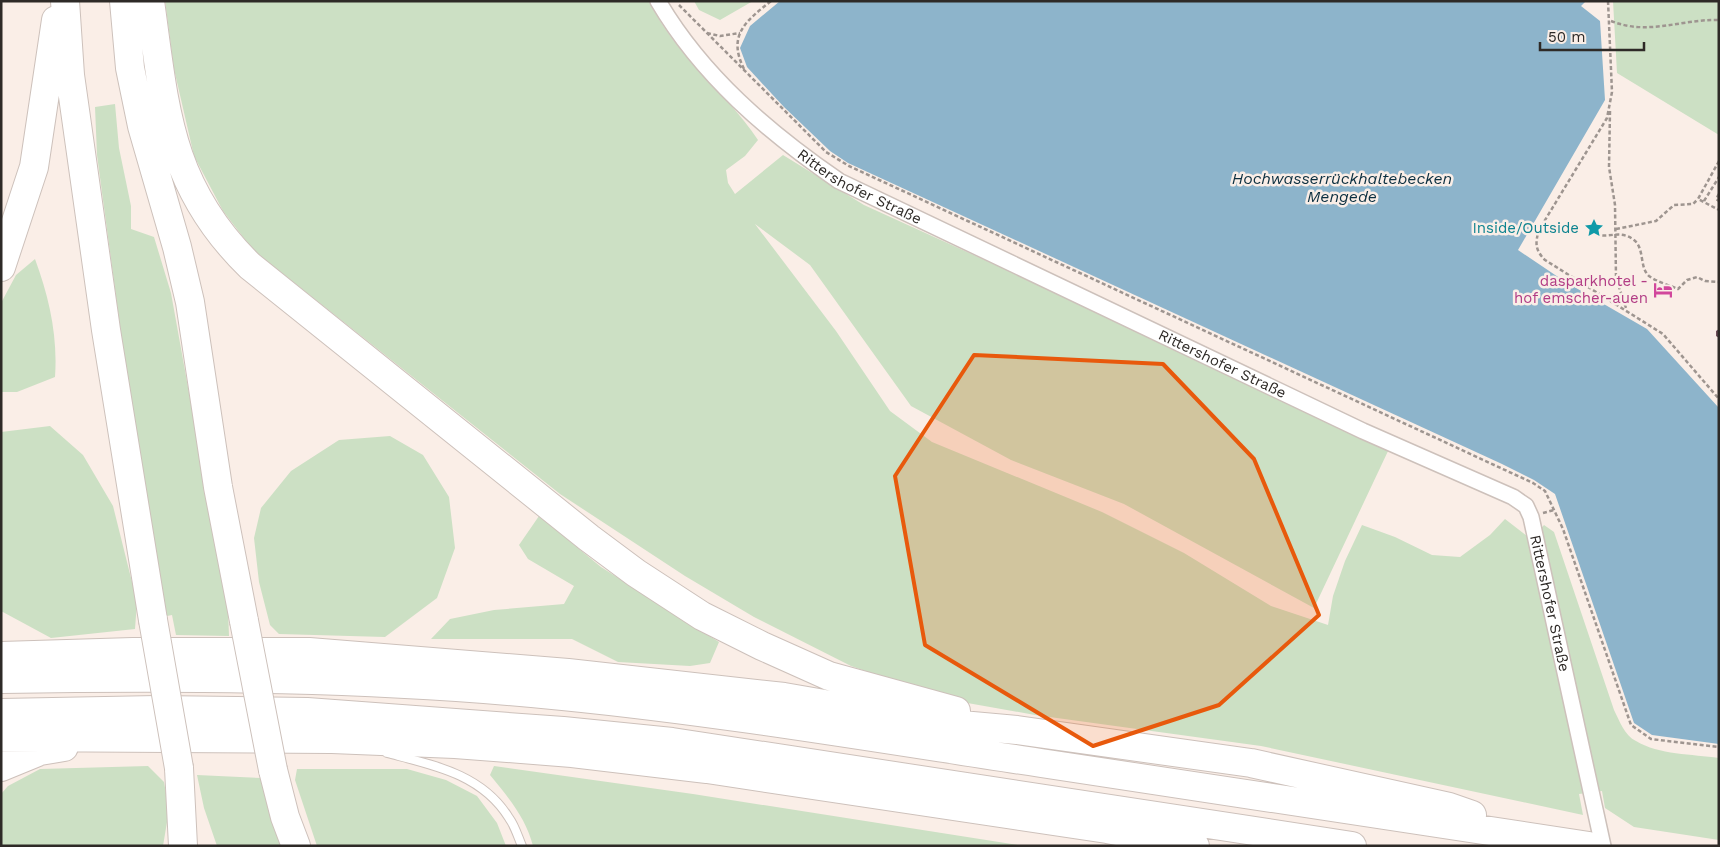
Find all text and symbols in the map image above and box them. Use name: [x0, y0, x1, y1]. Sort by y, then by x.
scale bar: [1540, 20, 1644, 52]
text: 50 m: [1548, 28, 1585, 46]
street label: Rittershofer Straße: [794, 145, 925, 228]
water label: Hochwasserrückhaltebecken Mengede: [1232, 169, 1452, 206]
place icon: Inside/Outside: [1583, 217, 1605, 239]
place label: Inside/Outside: [1472, 219, 1579, 237]
place label: dasparkhotel - hof emscher-auen: [1514, 272, 1648, 307]
hotel icon: dasparkhotel - hof emscher-auen: [1652, 279, 1674, 301]
street label: Rittershofer Straße: [1155, 326, 1289, 402]
street label: Rittershofer Straße: [1526, 533, 1574, 673]

